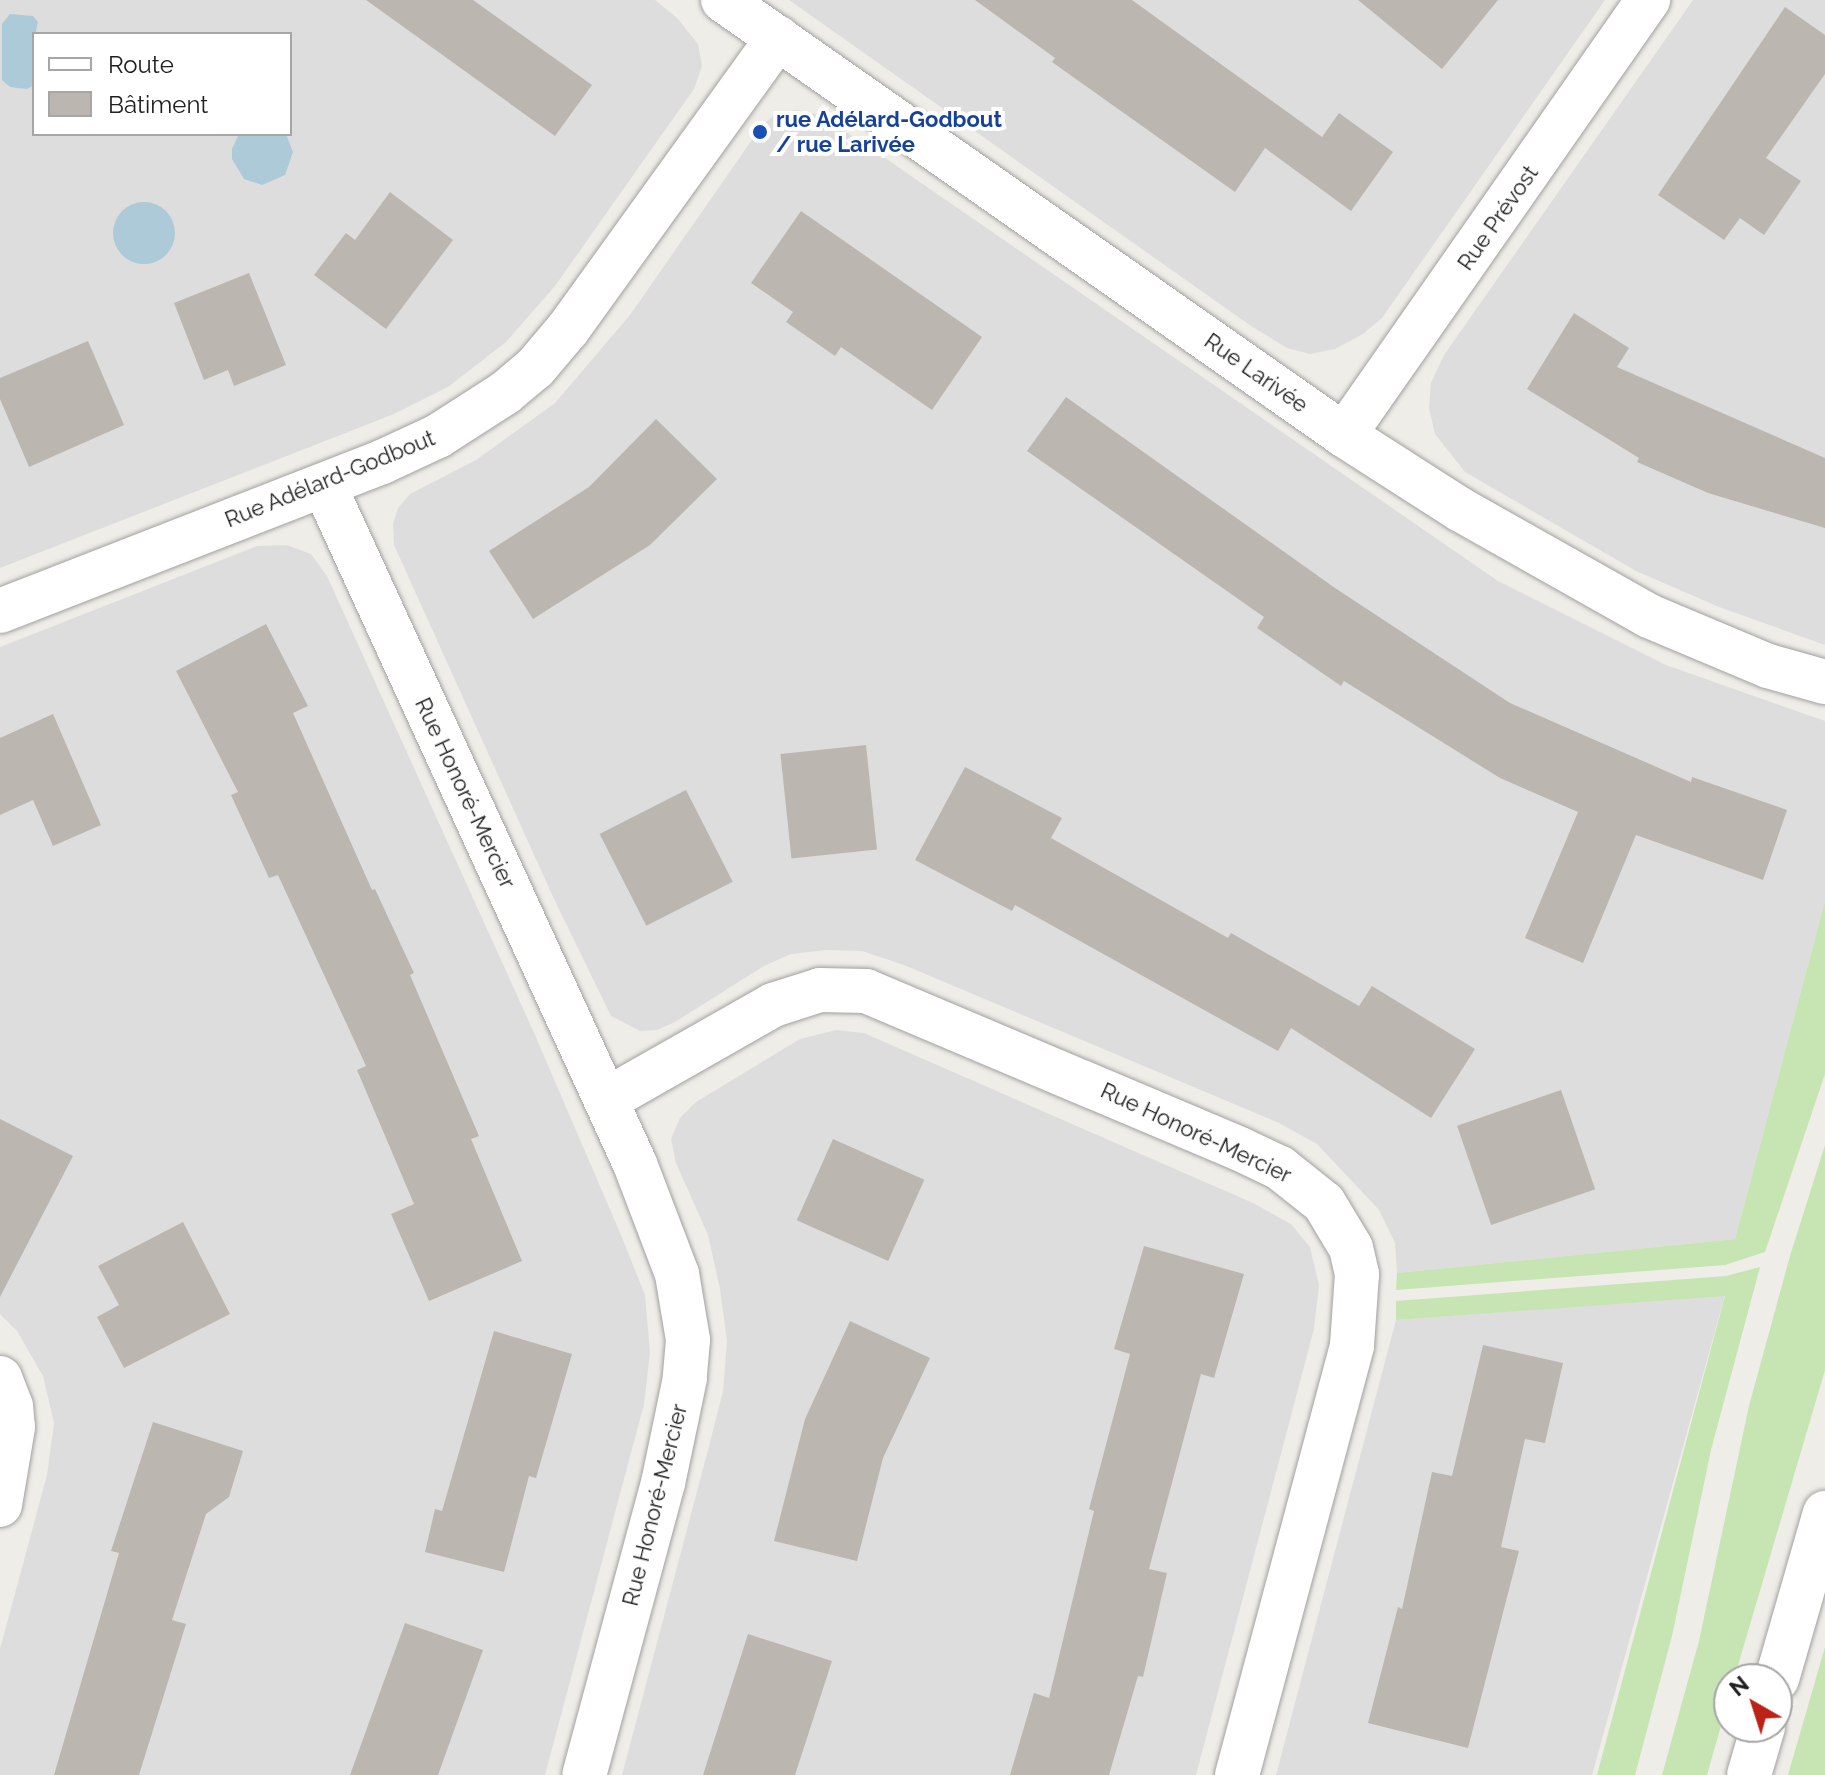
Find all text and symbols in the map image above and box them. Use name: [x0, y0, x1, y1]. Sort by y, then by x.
legend: [32, 32, 292, 136]
text: Route: [108, 50, 174, 79]
text: Bâtiment: [108, 90, 208, 119]
place label: rue Adélard-Godbout / rue Larivée: [776, 106, 1003, 158]
marker: rue Adélard-Godbout / rue Larivée: [751, 123, 769, 141]
street label: Rue Prévost: [1452, 161, 1544, 275]
street label: Rue Larivée: [1199, 328, 1313, 418]
street label: Rue Adélard-Godbout: [221, 425, 439, 533]
street label: Rue Honoré-Mercier: [409, 693, 521, 893]
street label: Rue Honoré-Mercier: [1096, 1077, 1296, 1189]
street label: Rue Honoré-Mercier: [617, 1401, 693, 1609]
north arrow: [1713, 1663, 1793, 1743]
text: N: [1724, 1671, 1754, 1701]

